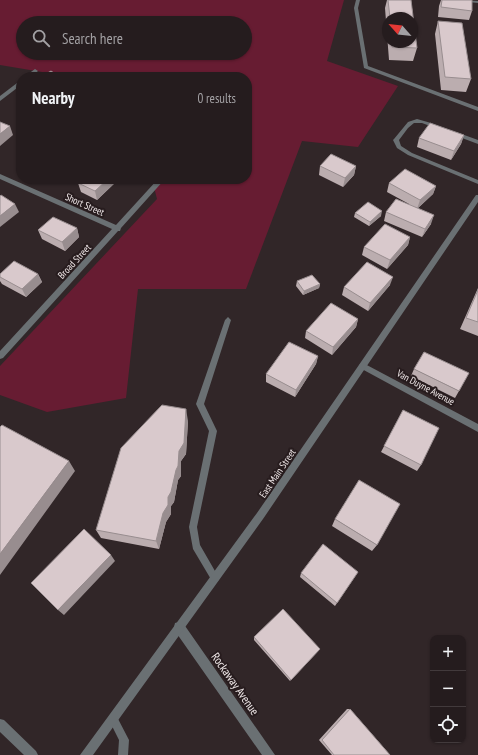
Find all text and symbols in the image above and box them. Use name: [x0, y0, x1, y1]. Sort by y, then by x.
north arrow: [382, 12, 418, 48]
search box: [16, 16, 252, 60]
icon: search: [30, 27, 52, 49]
text: Search here: [62, 29, 123, 48]
text: Nearby: [32, 87, 75, 109]
text: 0 results: [197, 90, 236, 107]
street label: Short Street: [63, 190, 107, 219]
street label: Broad Street: [55, 241, 94, 281]
street label: Van Duyne Avenue: [394, 366, 457, 408]
street label: East Main Street: [256, 446, 299, 500]
map controls: [430, 635, 466, 743]
button: +: [430, 635, 466, 671]
street label: Rockaway Avenue: [208, 650, 262, 718]
button: −: [430, 671, 466, 707]
button: locate: [430, 707, 466, 743]

